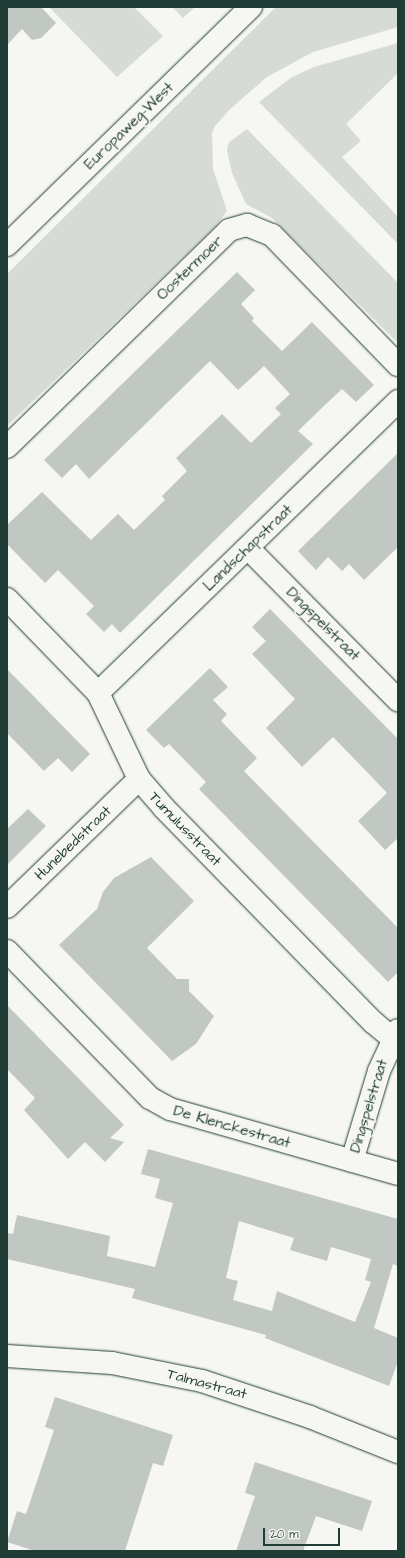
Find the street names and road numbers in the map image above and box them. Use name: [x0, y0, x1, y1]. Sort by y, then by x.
street label: Europaweg-West: [80, 79, 178, 173]
street label: Oostermoer: [153, 232, 227, 304]
street label: Landschapstraat: [200, 501, 296, 595]
street label: Dingspelstraat: [282, 583, 364, 665]
street label: Tumulusstraat: [145, 788, 225, 870]
street label: Hunebedstraat: [31, 802, 115, 884]
street label: Dingspelstraat: [346, 1057, 392, 1155]
street label: De Klenckestraat: [171, 1102, 293, 1152]
street label: Talmastraat: [165, 1365, 249, 1403]

